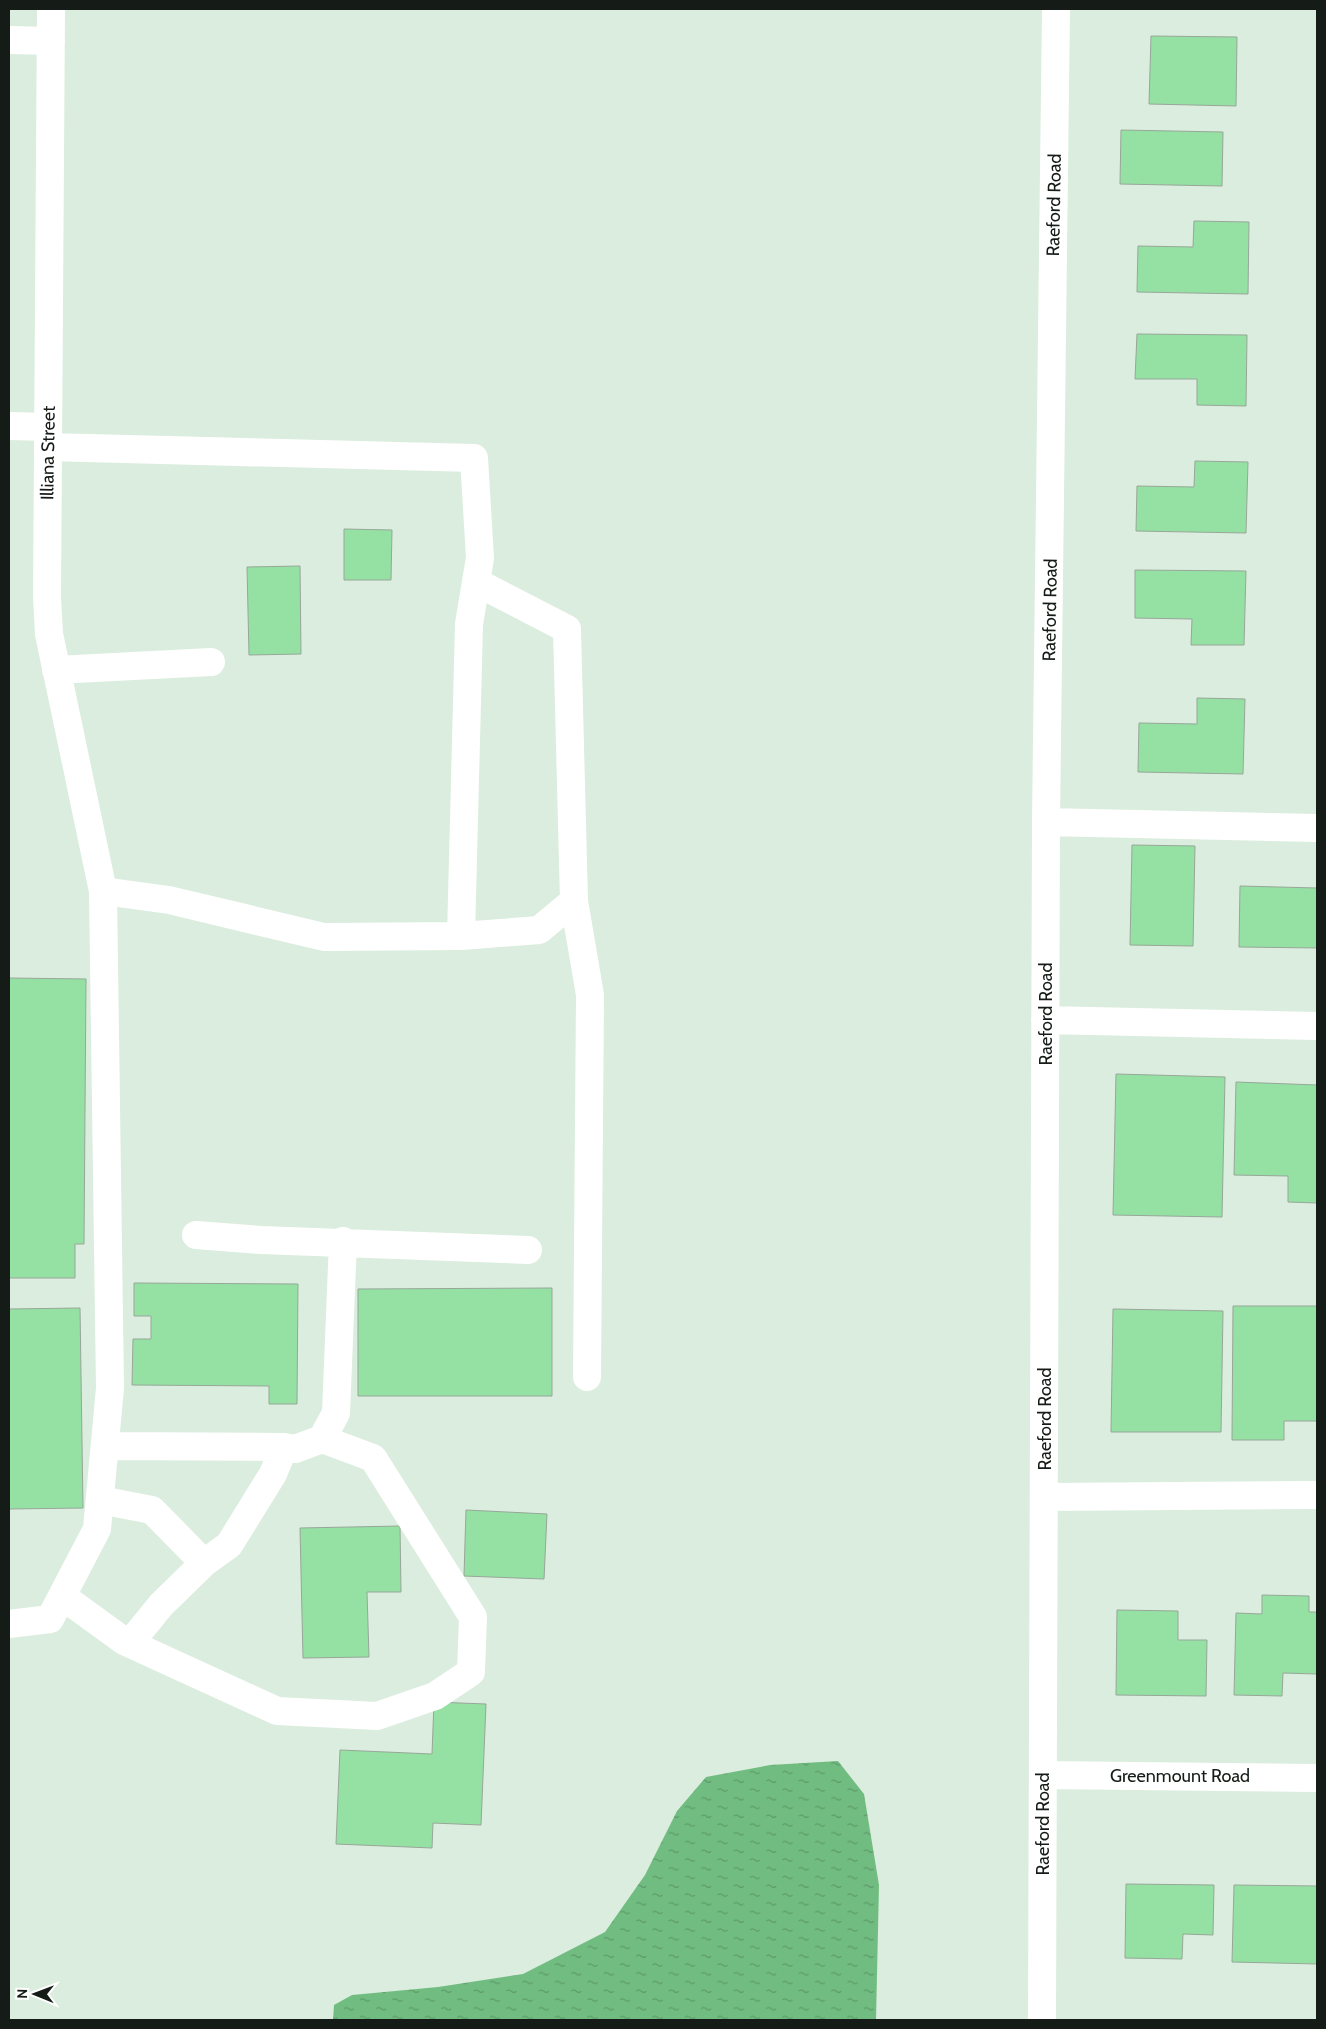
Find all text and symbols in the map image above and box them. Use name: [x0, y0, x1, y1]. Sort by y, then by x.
street label: Raeford Road: [1042, 153, 1066, 257]
street label: Illiana Street: [36, 406, 60, 500]
street label: Raeford Road: [1038, 558, 1062, 662]
street label: Raeford Road: [1035, 963, 1057, 1065]
street label: Raeford Road: [1034, 1368, 1056, 1470]
street label: Greenmount Road: [1110, 1765, 1250, 1787]
street label: Raeford Road: [1032, 1773, 1054, 1875]
north arrow: [10, 1969, 60, 2019]
text: N: [13, 1989, 31, 1999]

